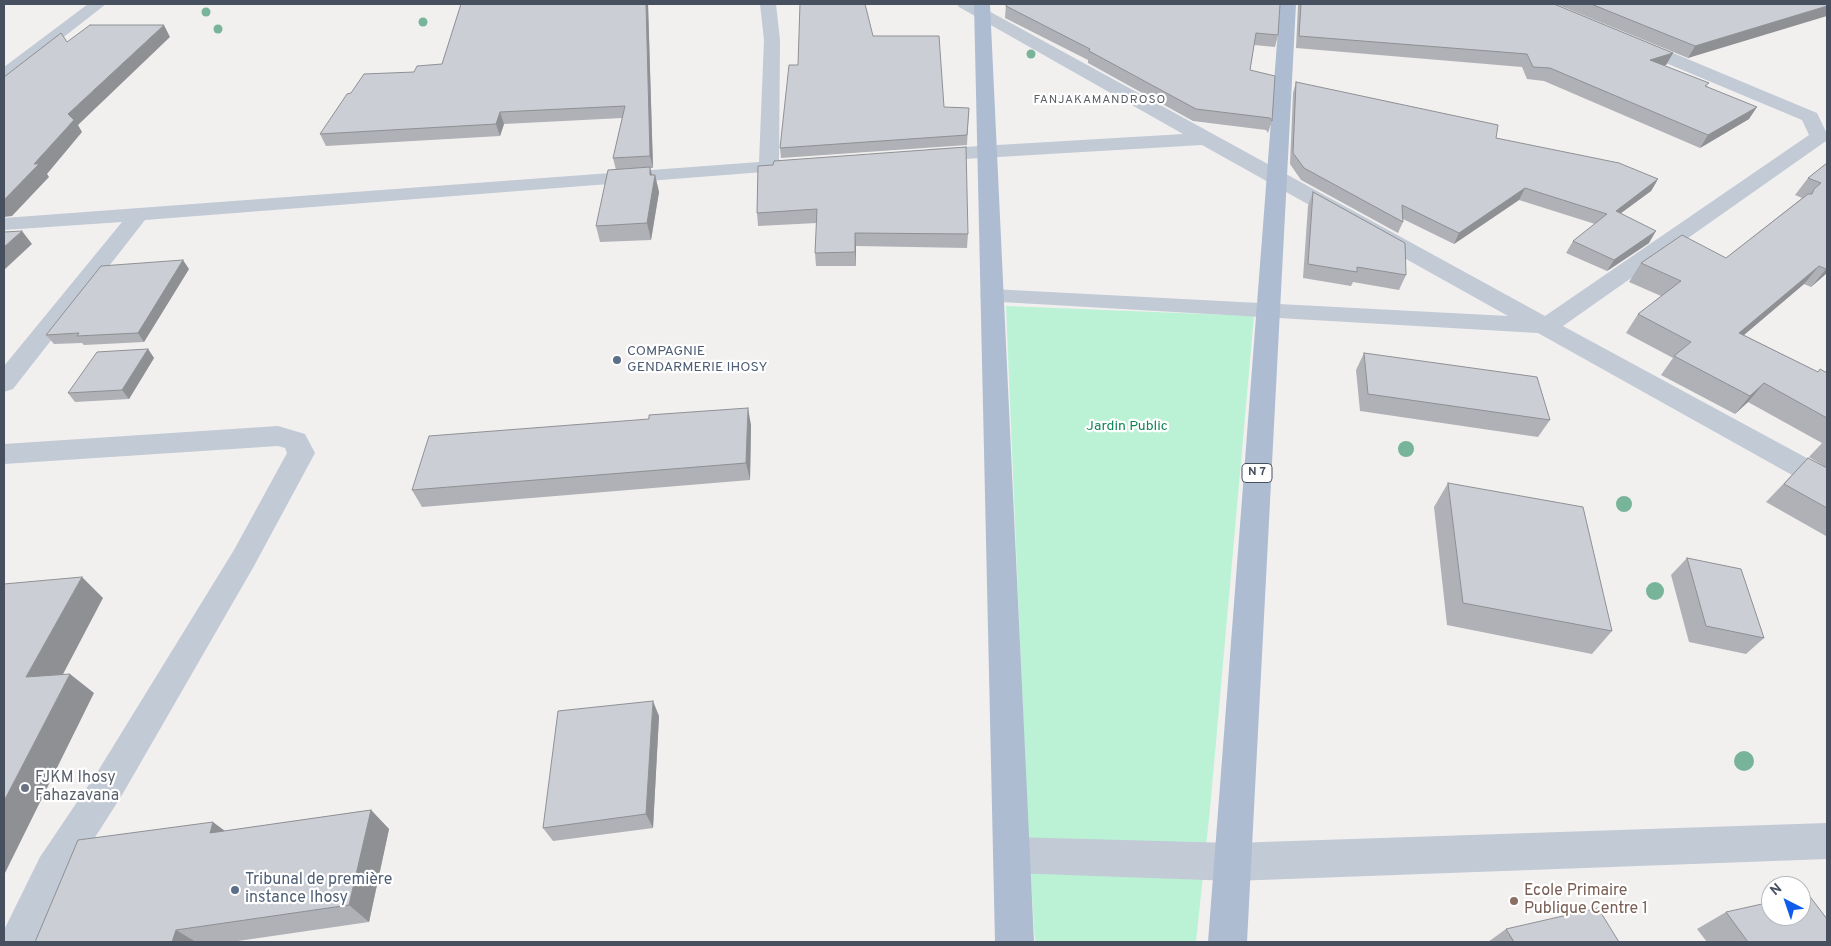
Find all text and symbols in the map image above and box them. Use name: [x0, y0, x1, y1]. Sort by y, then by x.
district label: FANJAKAMANDROSO: [1032, 94, 1168, 108]
place label: COMPAGNIE GENDARMERIE IHOSY: [627, 344, 767, 377]
marker: COMPAGNIE GENDARMERIE IHOSY: [611, 354, 623, 366]
park label: Jardin Public: [1086, 419, 1168, 435]
road number: N 7: [1242, 463, 1272, 482]
place label: FJKM Ihosy Fahazavana: [35, 769, 119, 807]
marker: FJKM Ihosy Fahazavana: [19, 782, 31, 794]
place label: Tribunal de première instance Ihosy: [245, 871, 392, 909]
north arrow: [1761, 876, 1811, 926]
text: N: [1767, 880, 1786, 900]
place label: Ecole Primaire Publique Centre 1: [1524, 882, 1648, 920]
marker: Tribunal de première instance Ihosy: [229, 884, 241, 896]
marker: Ecole Primaire Publique Centre 1: [1508, 895, 1520, 907]

